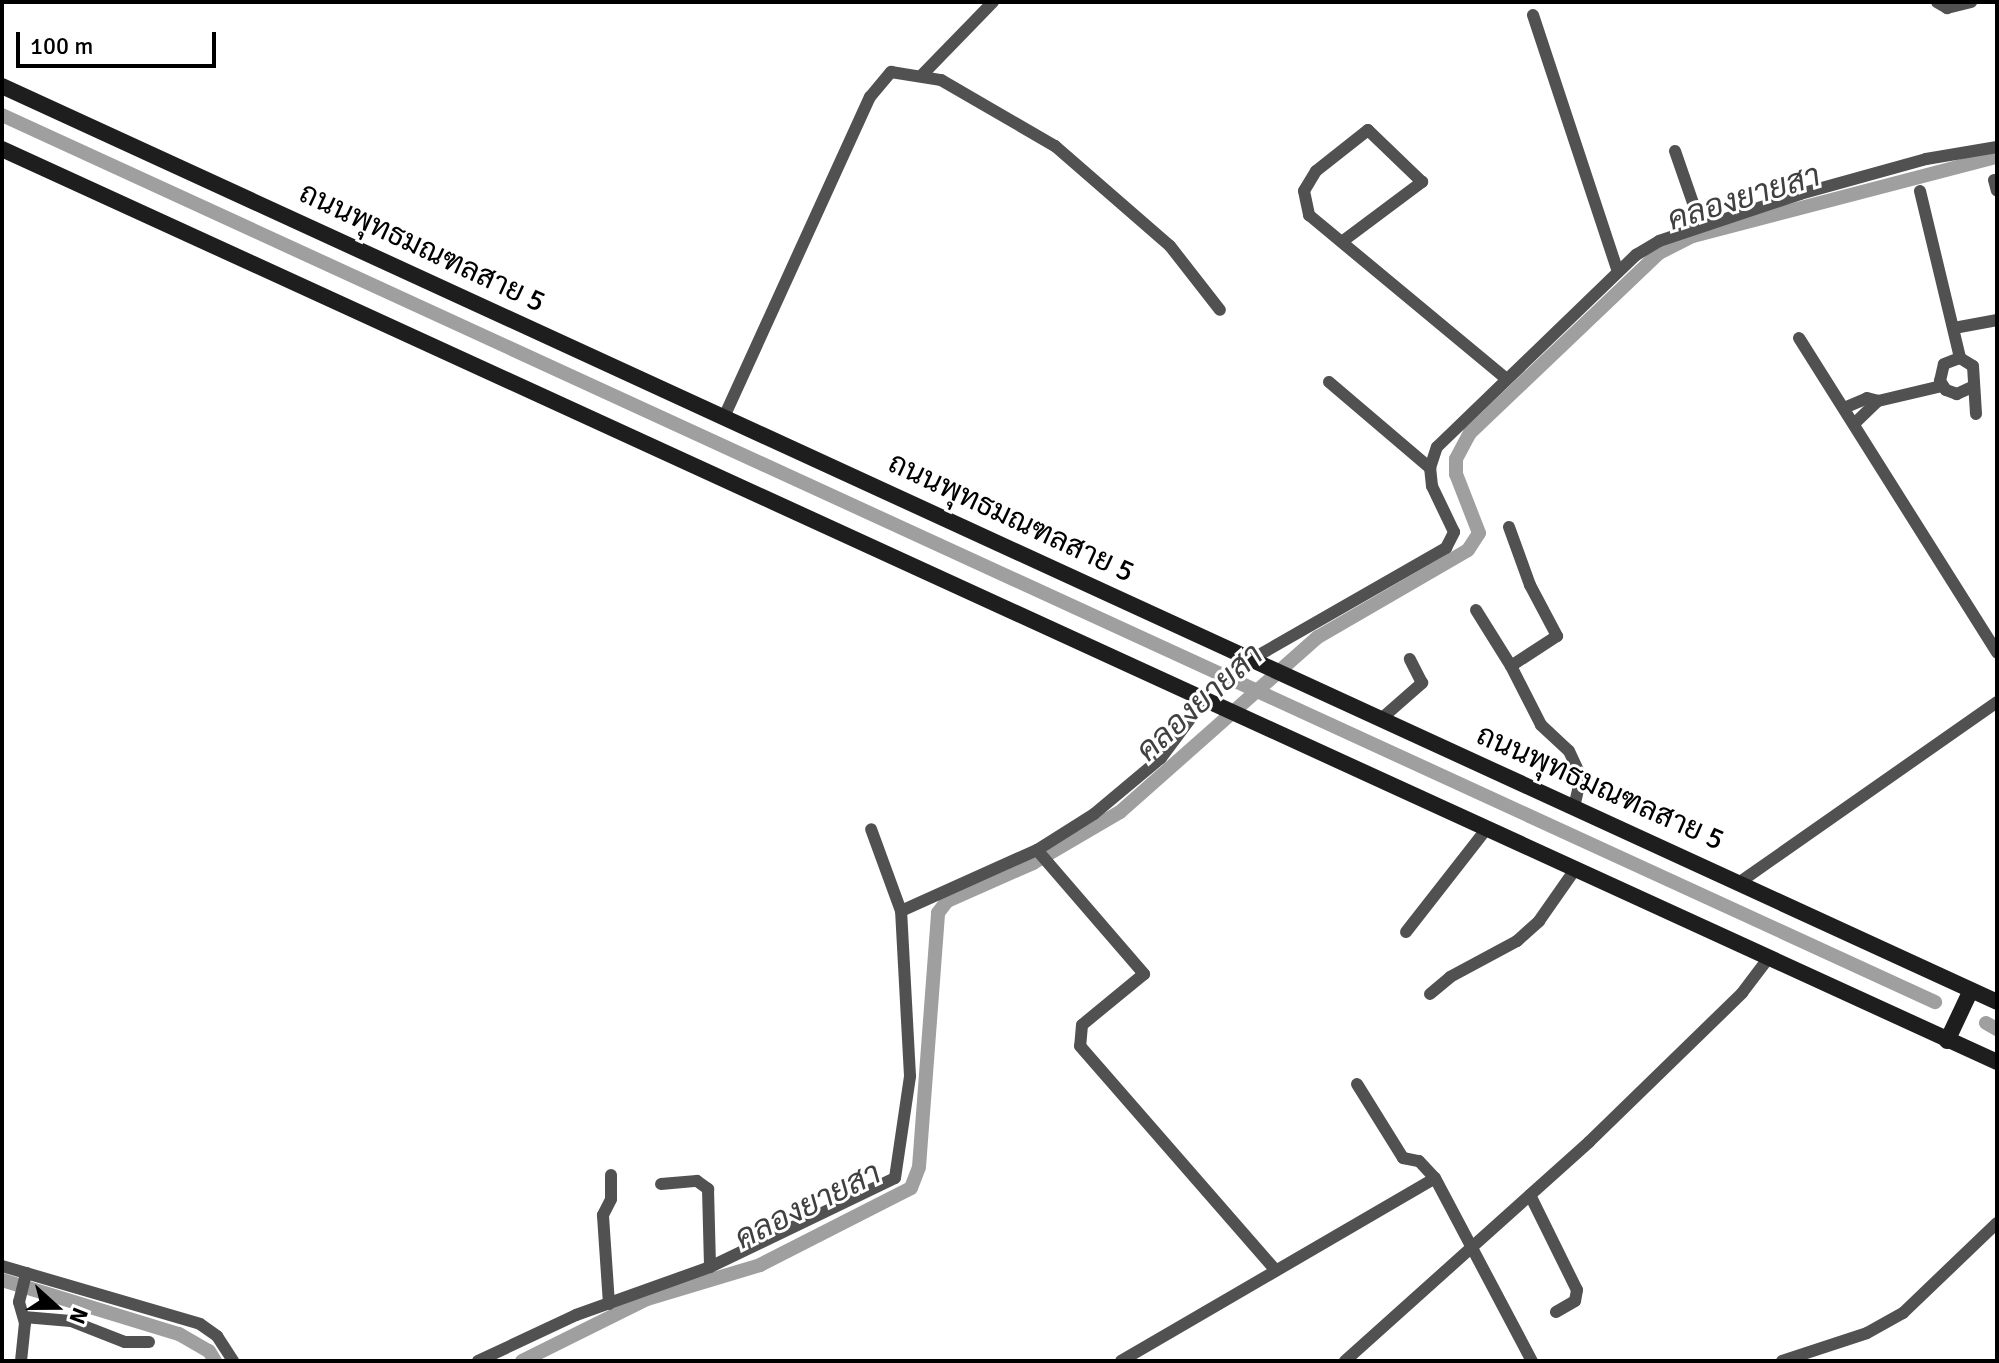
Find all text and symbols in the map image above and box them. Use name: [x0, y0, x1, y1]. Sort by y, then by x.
scale bar: [20, 16, 220, 66]
text: 100 m: [30, 31, 93, 61]
water label: คลองยายสา: [1663, 157, 1825, 239]
street label: ถนนพุทธมณฑลสาย 5: [293, 175, 551, 321]
street label: ถนนพุทธมณฑลสาย 5: [882, 445, 1140, 591]
water label: คลองยายสา: [1129, 636, 1271, 770]
street label: ถนนพุทธมณฑลสาย 5: [1471, 717, 1729, 859]
water label: คลองยายสา: [729, 1154, 887, 1258]
north arrow: [16, 1267, 96, 1347]
text: N: [64, 1304, 94, 1328]

